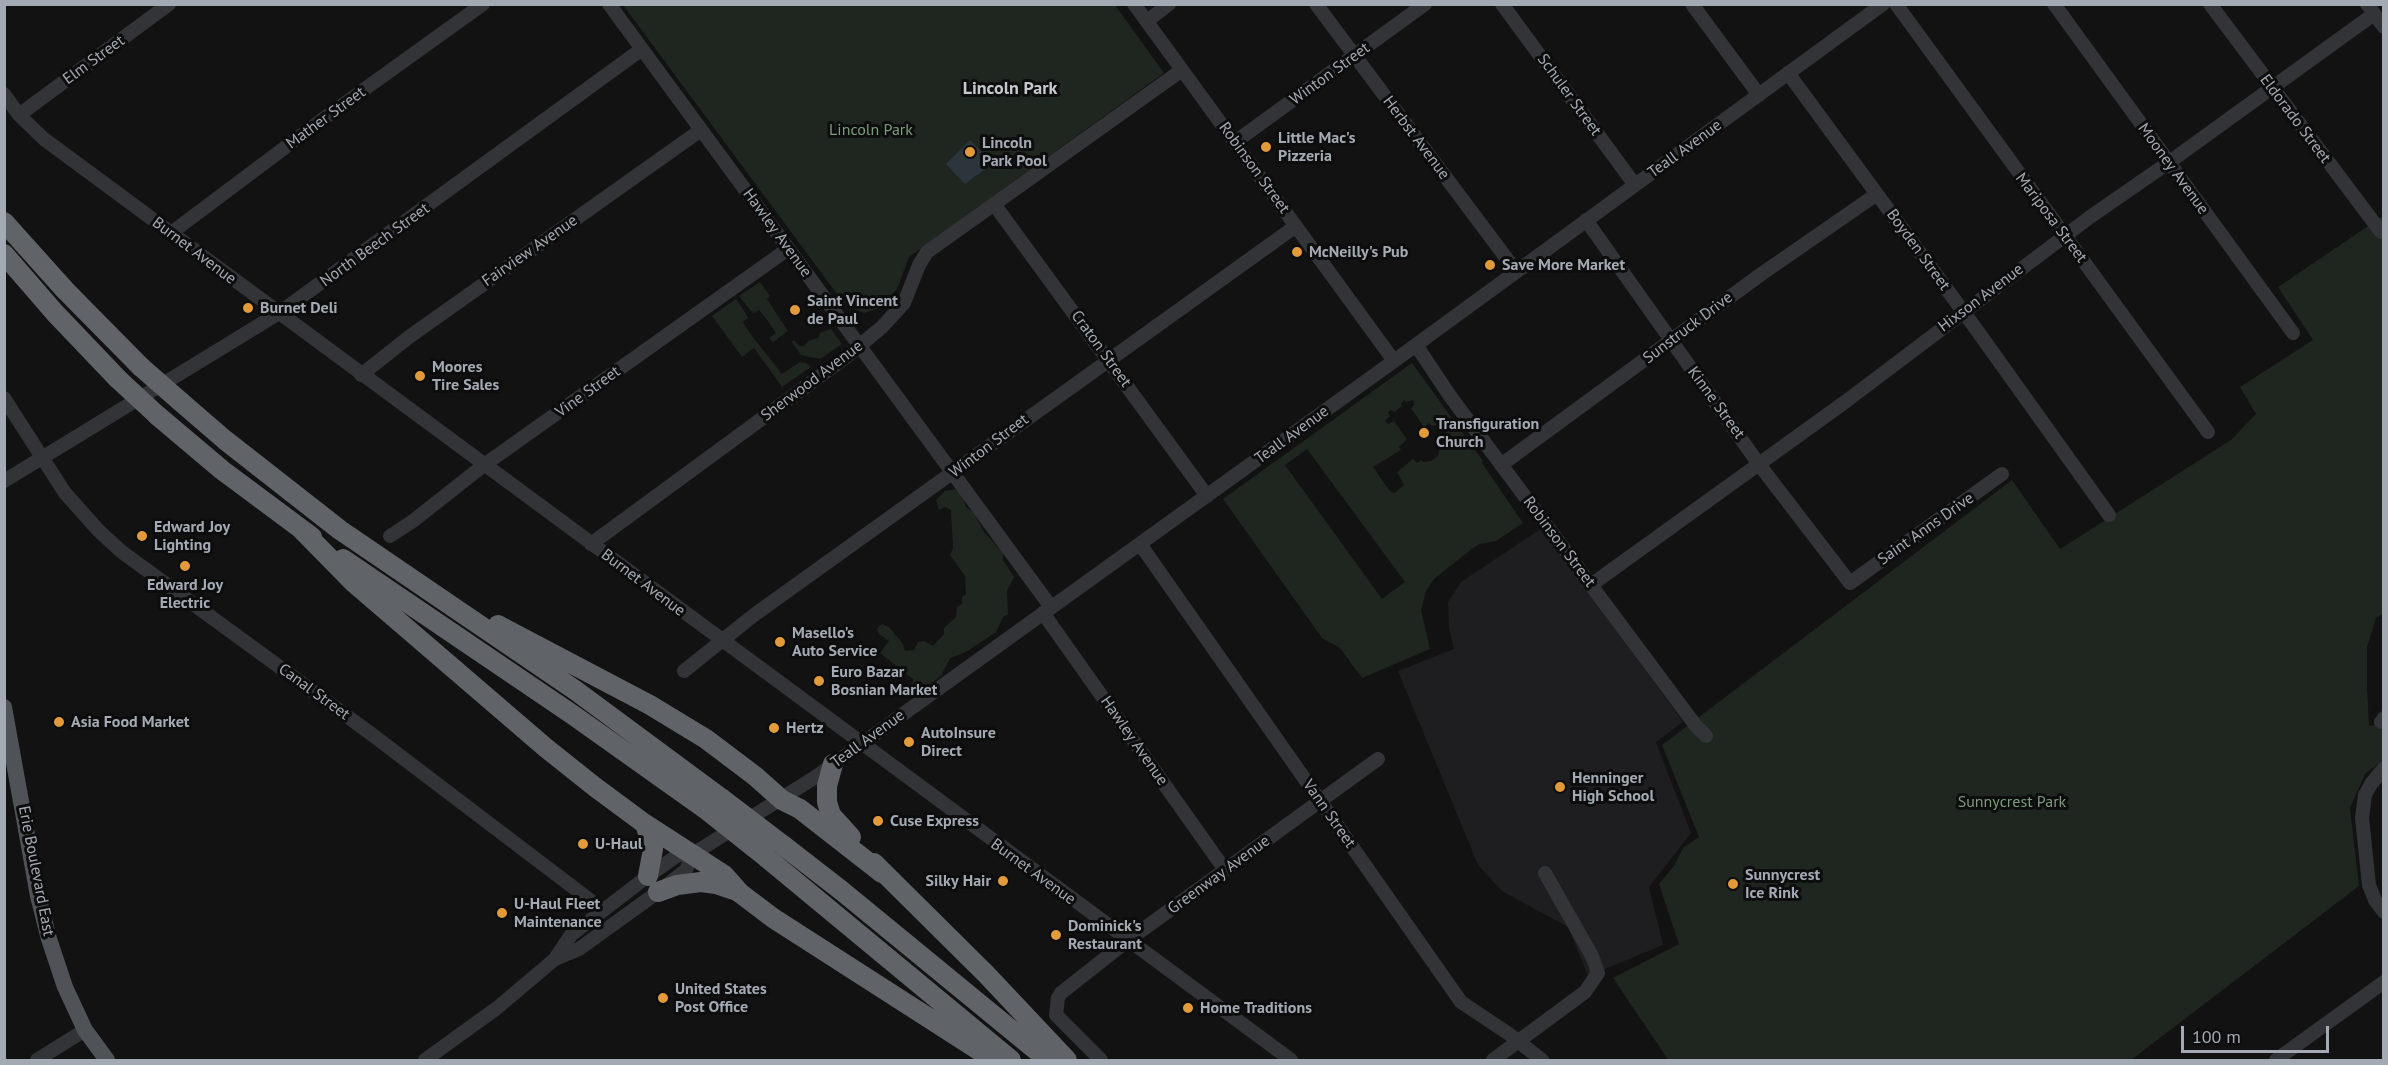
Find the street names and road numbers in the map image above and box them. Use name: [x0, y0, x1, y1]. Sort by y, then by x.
street label: Elm Street: [59, 31, 129, 89]
street label: Winton Street: [1286, 39, 1374, 109]
street label: Schuler Street: [1533, 50, 1605, 140]
street label: Eldorado Street: [2255, 71, 2335, 167]
street label: Mather Street: [283, 83, 369, 153]
street label: Herbst Avenue: [1378, 93, 1454, 183]
street label: Teall Avenue: [1644, 116, 1726, 182]
street label: Robinson Street: [1214, 119, 1294, 217]
street label: Mooney Avenue: [2133, 120, 2213, 218]
street label: Mariposa Street: [2011, 169, 2091, 267]
street label: Hawley Avenue: [738, 185, 816, 281]
street label: North Beech Street: [317, 199, 433, 291]
street label: Boyden Street: [1882, 206, 1954, 294]
street label: Fairview Avenue: [479, 211, 581, 291]
street label: Burnet Avenue: [148, 213, 240, 289]
street label: Hixson Avenue: [1935, 260, 2027, 336]
street label: Sunstruck Drive: [1639, 288, 1737, 368]
street label: Craton Street: [1067, 307, 1135, 391]
street label: Sherwood Avenue: [757, 337, 867, 425]
street label: Vine Street: [552, 362, 624, 422]
street label: Kinne Street: [1683, 363, 1749, 443]
street label: Teall Avenue: [1251, 402, 1333, 468]
street label: Winton Street: [946, 410, 1032, 482]
street label: Saint Anns Drive: [1874, 489, 1978, 569]
street label: Robinson Street: [1519, 493, 1599, 591]
street label: Burnet Avenue: [597, 545, 689, 621]
street label: Canal Street: [275, 660, 353, 724]
street label: Hawley Avenue: [1096, 693, 1172, 789]
street label: Teall Avenue: [827, 706, 909, 772]
street label: Vann Street: [1299, 776, 1359, 852]
street label: Erie Boulevard East: [14, 804, 58, 938]
street label: Greenway Avenue: [1164, 832, 1274, 918]
street label: Burnet Avenue: [987, 835, 1079, 909]

